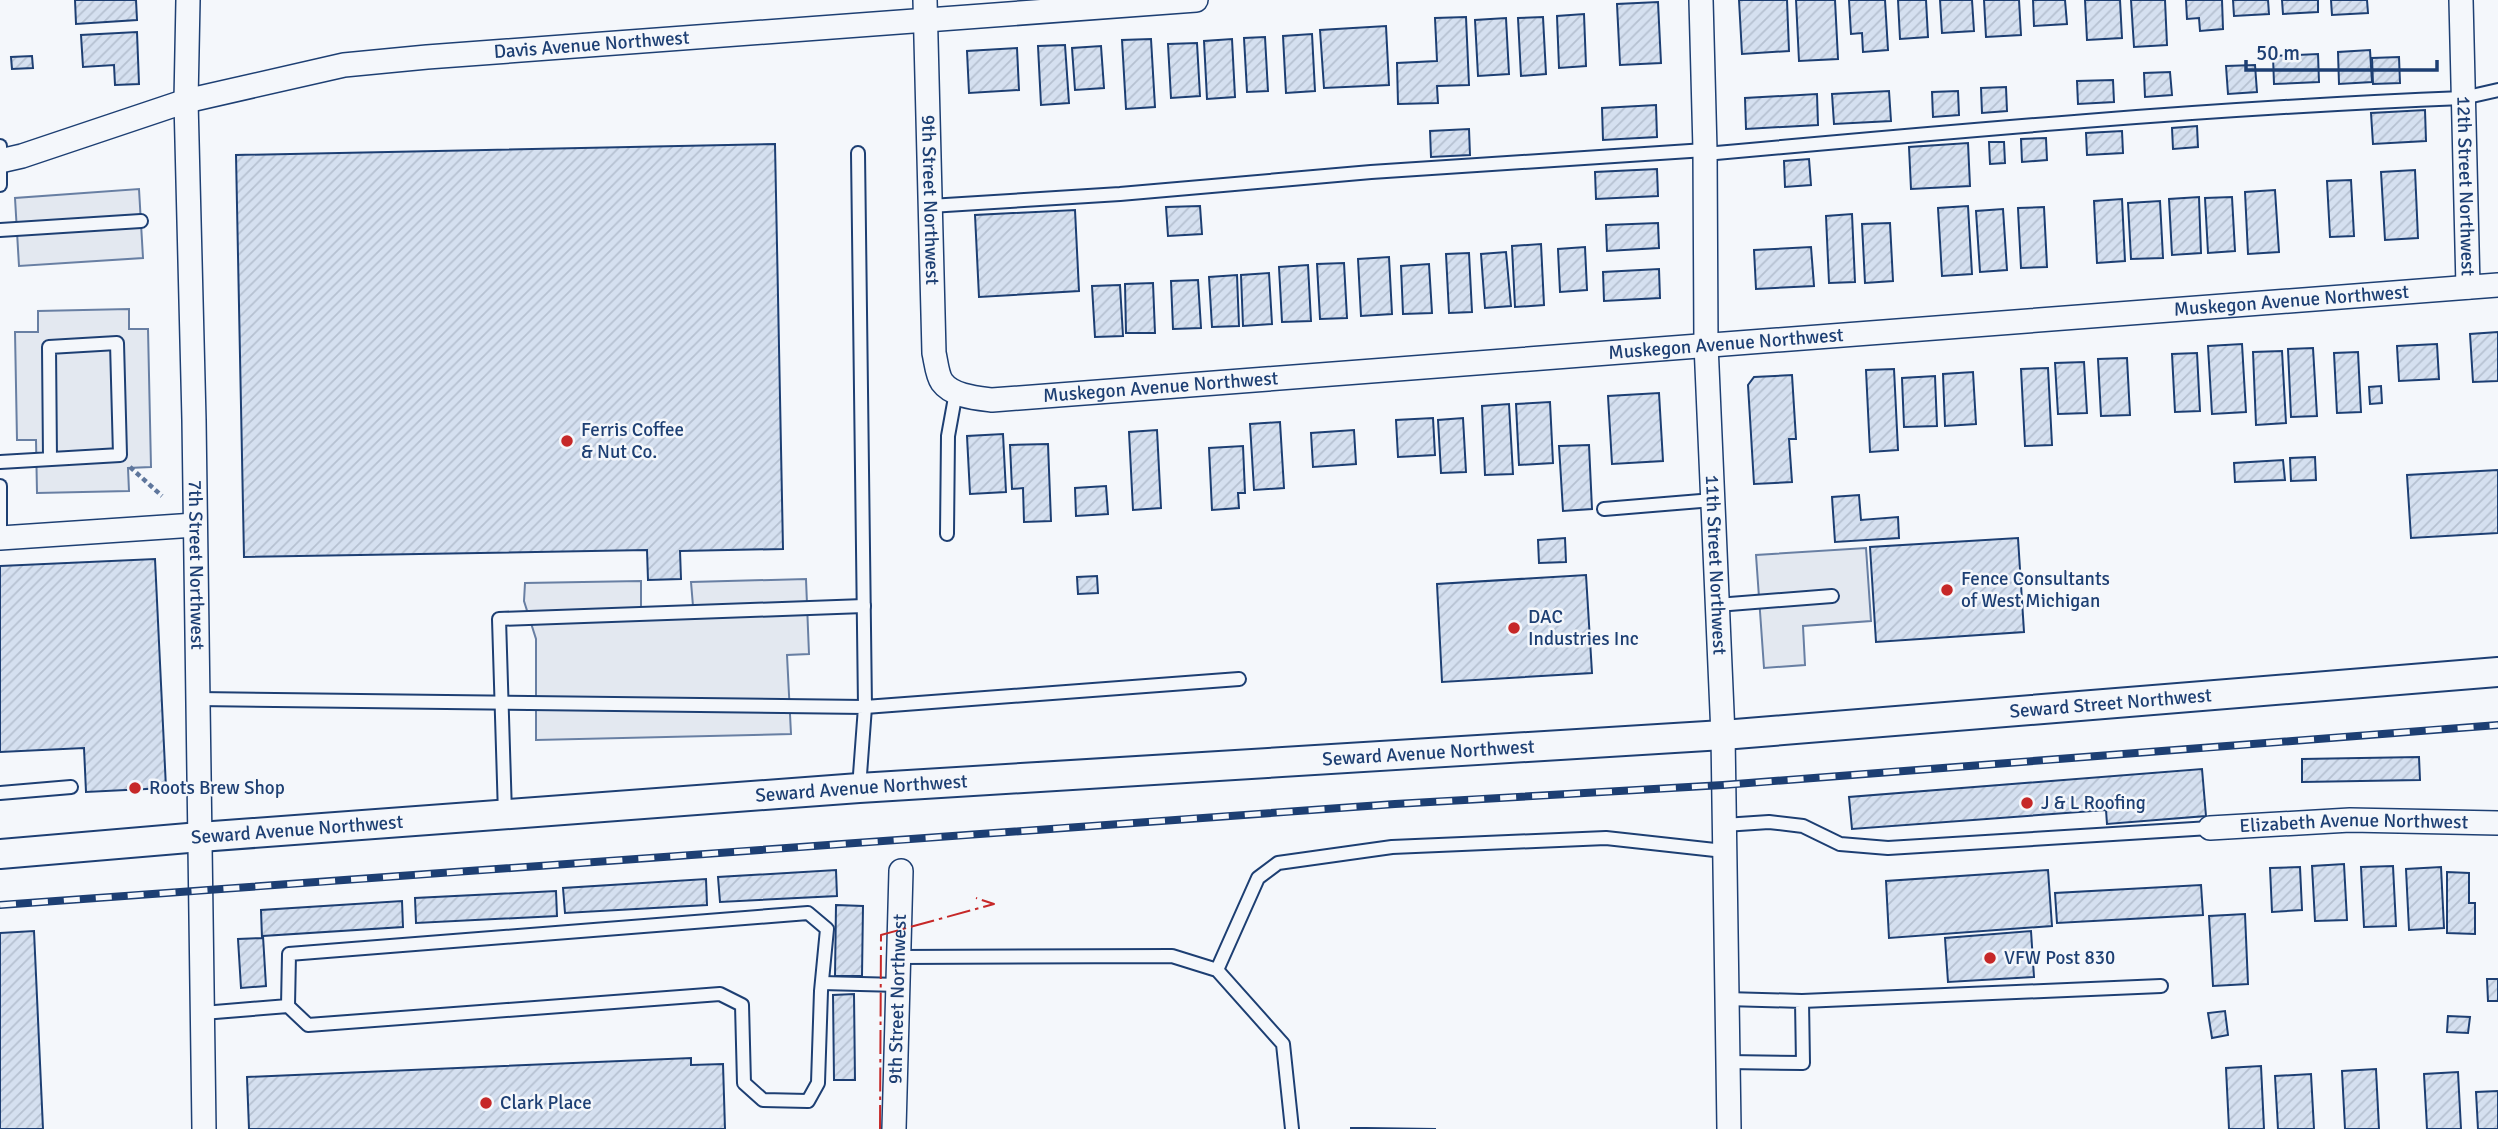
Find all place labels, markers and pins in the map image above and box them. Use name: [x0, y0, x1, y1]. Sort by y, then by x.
place label: Ferris Coffee & Nut Co.: [581, 418, 684, 464]
marker: Ferris Coffee & Nut Co.: [559, 433, 575, 449]
place label: Fence Consultants of West Michigan: [1961, 567, 2110, 613]
marker: Fence Consultants of West Michigan: [1939, 582, 1955, 598]
place label: DAC Industries Inc: [1528, 605, 1639, 651]
marker: DAC Industries Inc: [1506, 620, 1522, 636]
place label: Roots Brew Shop: [149, 776, 285, 800]
marker: Roots Brew Shop: [127, 780, 143, 796]
place label: J & L Roofing: [2041, 791, 2146, 815]
marker: J & L Roofing: [2019, 795, 2035, 811]
place label: VFW Post 830: [2004, 946, 2115, 970]
marker: VFW Post 830: [1982, 950, 1998, 966]
place label: Clark Place: [500, 1091, 592, 1115]
marker: Clark Place: [478, 1095, 494, 1111]

